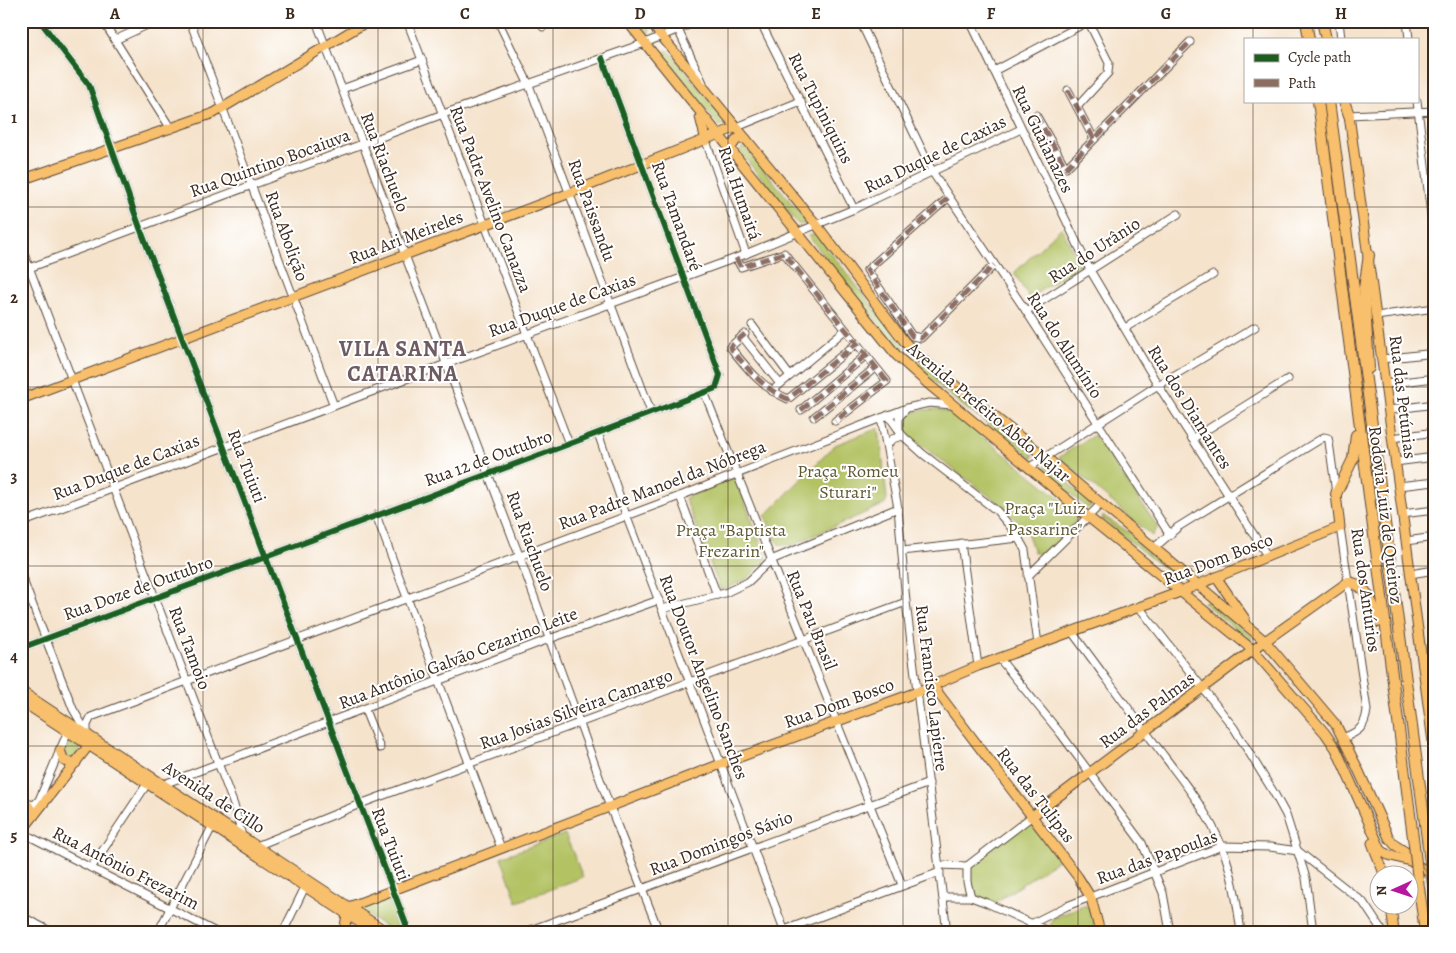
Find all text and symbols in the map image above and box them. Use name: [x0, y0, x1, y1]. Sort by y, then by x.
text: A: [109, 3, 121, 25]
text: B: [285, 3, 295, 25]
text: C: [460, 3, 470, 25]
text: D: [634, 3, 646, 25]
text: E: [811, 3, 821, 25]
text: F: [987, 3, 996, 25]
text: G: [1161, 3, 1171, 25]
text: H: [1335, 3, 1347, 25]
legend: [1244, 38, 1418, 102]
text: Cycle path: [1288, 47, 1351, 67]
street label: Rua Tupiniquins: [783, 48, 859, 168]
text: Path: [1288, 73, 1316, 93]
street label: Rua Guaianazes: [1007, 81, 1079, 197]
street label: Rua Padre Avelino Canazza: [444, 102, 538, 297]
text: 1: [11, 107, 17, 129]
street label: Rua Riachuelo: [355, 109, 415, 215]
street label: Rua Duque de Caxias: [860, 109, 1010, 199]
street label: Rua Quintino Bocaiuva: [186, 123, 354, 203]
street label: Rua Humaitá: [713, 143, 768, 244]
street label: Rua Paissandu: [562, 155, 622, 265]
street label: Rua Tamandaré: [646, 158, 708, 274]
street label: Rua Abolição: [260, 187, 314, 285]
street label: Rua Ari Meireles: [346, 204, 466, 270]
street label: Rua do Urânio: [1043, 211, 1145, 289]
street label: Rua Duque de Caxias: [485, 267, 639, 343]
text: 2: [10, 287, 18, 309]
street label: Rua do Alumínio: [1022, 287, 1108, 403]
district label: VILA SANTA CATARINA: [338, 334, 467, 389]
street label: Rua das Petúnias: [1384, 334, 1422, 460]
street label: Avenida Prefeito Abdo Najar: [901, 336, 1076, 488]
street label: Rua dos Diamantes: [1142, 340, 1238, 474]
street label: Rua 12 de Outubro: [421, 424, 555, 492]
street label: Rodovia Luiz de Queiroz: [1363, 425, 1409, 605]
street label: Rua Tuiuti: [222, 426, 272, 506]
street label: Rua Duque de Caxias: [49, 428, 203, 506]
street label: Rua Padre Manoel da Nóbrega: [555, 434, 770, 536]
park label: Praça "Romeu Sturari": [797, 459, 899, 504]
text: 3: [11, 466, 18, 488]
street label: Rua Riachuelo: [501, 488, 559, 594]
park label: Praça "Luiz Passarine": [1004, 496, 1086, 541]
park label: Praça "Baptista Frezarin": [676, 518, 787, 563]
street label: Rua dos Antúrios: [1345, 526, 1387, 654]
street label: Rua Dom Bosco: [1160, 527, 1276, 591]
street label: Rua Doze de Outubro: [60, 550, 216, 626]
street label: Rua Pau Brasil: [781, 566, 843, 674]
street label: Rua Doutor Angelino Sanches: [654, 571, 754, 783]
street label: Rua Antônio Galvão Cezarino Leite: [335, 601, 581, 715]
street label: Rua Tamoio: [163, 603, 217, 693]
street label: Rua Francisco Lapierre: [910, 603, 954, 773]
text: 4: [10, 646, 18, 668]
street label: Rua Josias Silveira Camargo: [476, 663, 676, 755]
street label: Rua das Palmas: [1094, 666, 1200, 754]
street label: Rua Dom Bosco: [781, 672, 897, 734]
street label: Rua das Tulipas: [991, 742, 1081, 848]
street label: Avenida de Cillo: [157, 754, 270, 839]
street label: Rua Tuiuti: [366, 804, 416, 884]
street label: Rua Domingos Sávio: [646, 805, 796, 881]
street label: Rua Antônio Frezarim: [48, 821, 204, 915]
street label: Rua das Papoulas: [1093, 824, 1221, 890]
text: 5: [11, 825, 18, 847]
north arrow: [1368, 866, 1418, 916]
text: N: [1372, 885, 1391, 896]

